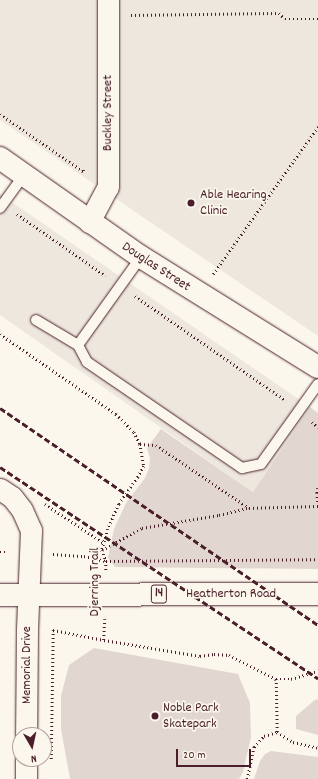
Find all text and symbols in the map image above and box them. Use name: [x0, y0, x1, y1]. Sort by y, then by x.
street label: Buckley Street: [100, 75, 116, 151]
place label: Able Hearing Clinic: [200, 187, 267, 220]
marker: Able Hearing Clinic: [185, 197, 197, 209]
street label: Douglas Street: [118, 239, 194, 295]
street label: Djerring Trail: [87, 547, 103, 617]
road number: 14: [150, 583, 168, 605]
street label: Heatherton Road: [186, 586, 276, 602]
street label: Memorial Drive: [19, 626, 35, 704]
place label: Noble Park Skatepark: [163, 700, 219, 732]
marker: Noble Park Skatepark: [150, 711, 160, 721]
north arrow: [12, 727, 52, 767]
scale bar: [178, 741, 253, 767]
text: 20 m: [183, 747, 206, 764]
text: N: [30, 750, 38, 766]

